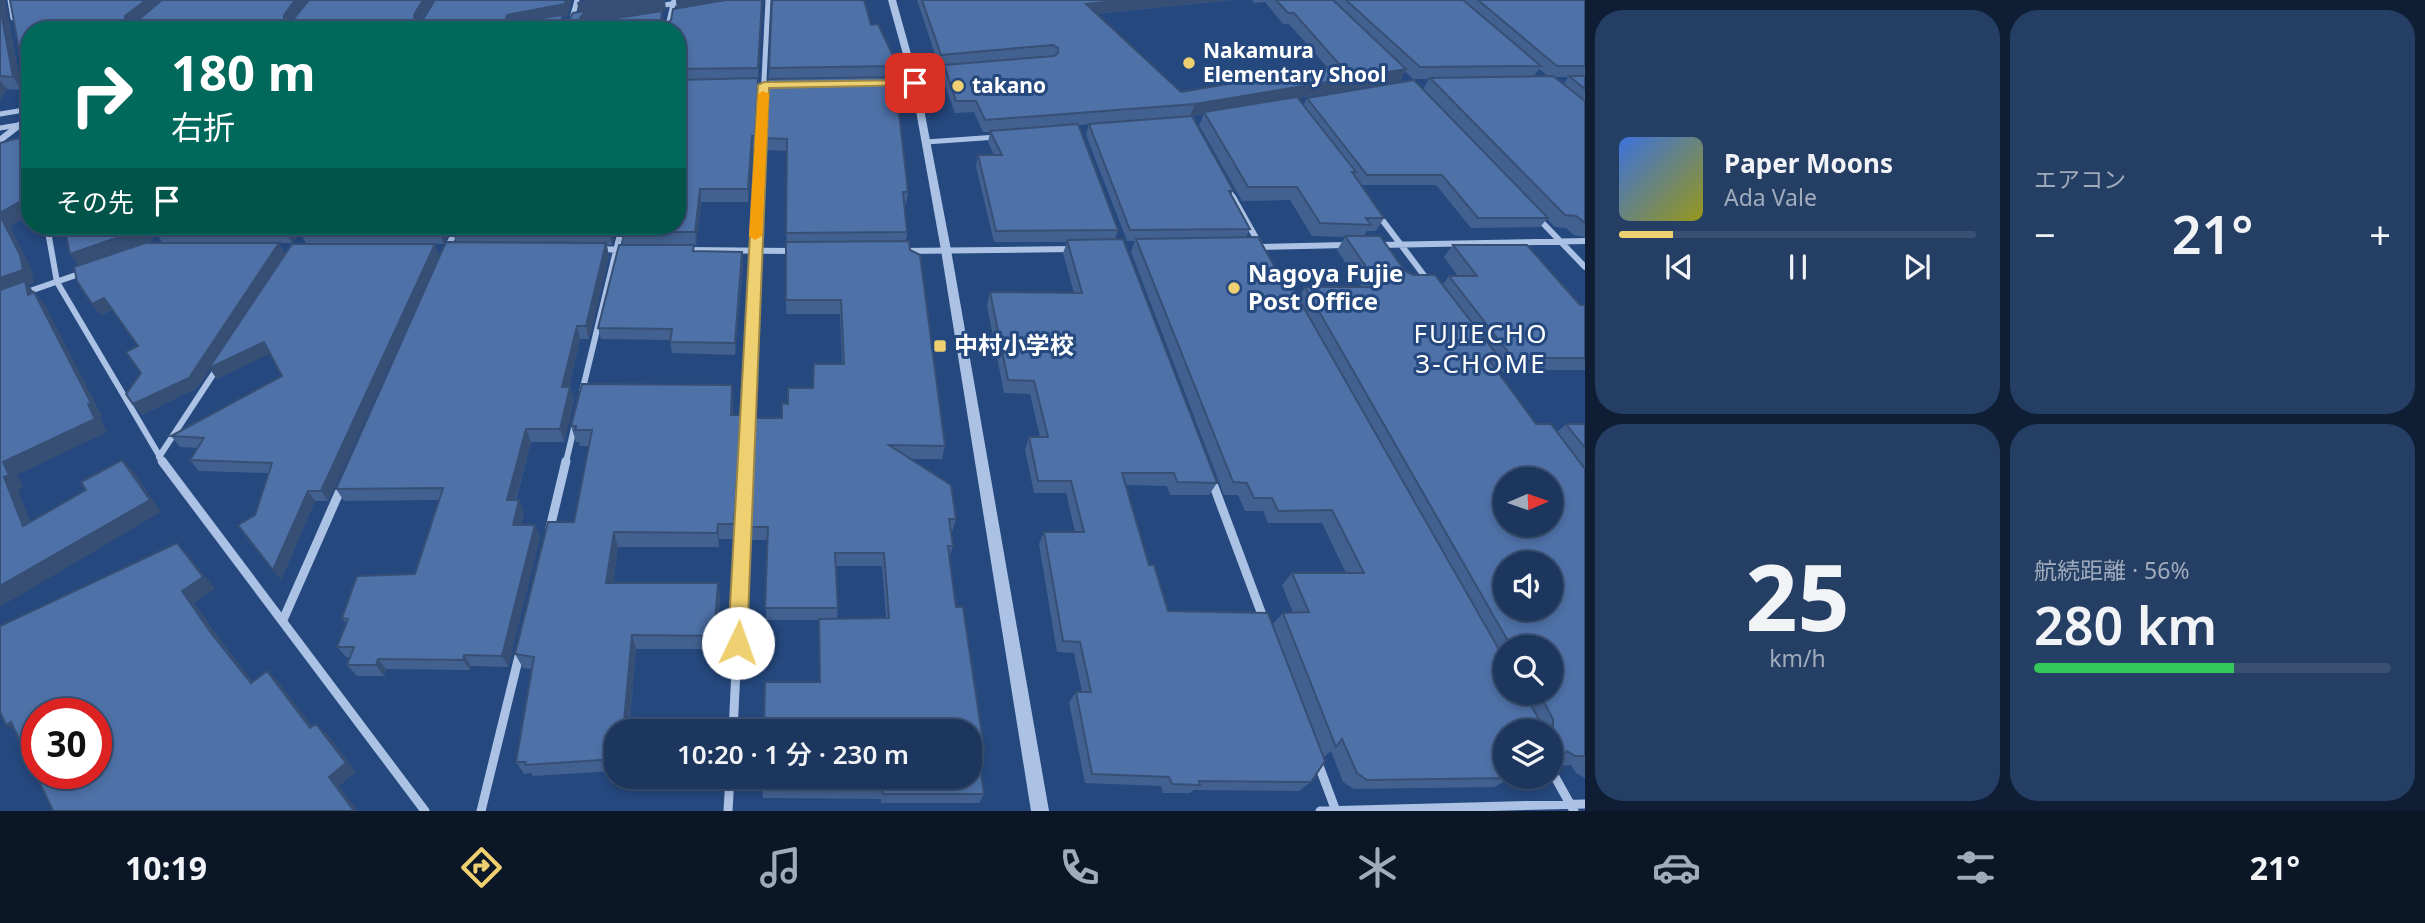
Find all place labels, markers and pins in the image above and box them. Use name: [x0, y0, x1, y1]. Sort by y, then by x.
place label: Nakamura Elementary Shool: [1203, 36, 1386, 88]
pin: [885, 53, 945, 113]
marker: Nakamura Elementary Shool: [1181, 55, 1197, 71]
place label: takano: [972, 71, 1046, 99]
marker: takano: [950, 78, 966, 94]
place label: Nagoya Fujie Post Office: [1248, 256, 1403, 317]
marker: Nagoya Fujie Post Office: [1226, 280, 1242, 296]
place label: 中村小学校: [954, 328, 1074, 361]
marker: 中村小学校: [932, 338, 948, 354]

